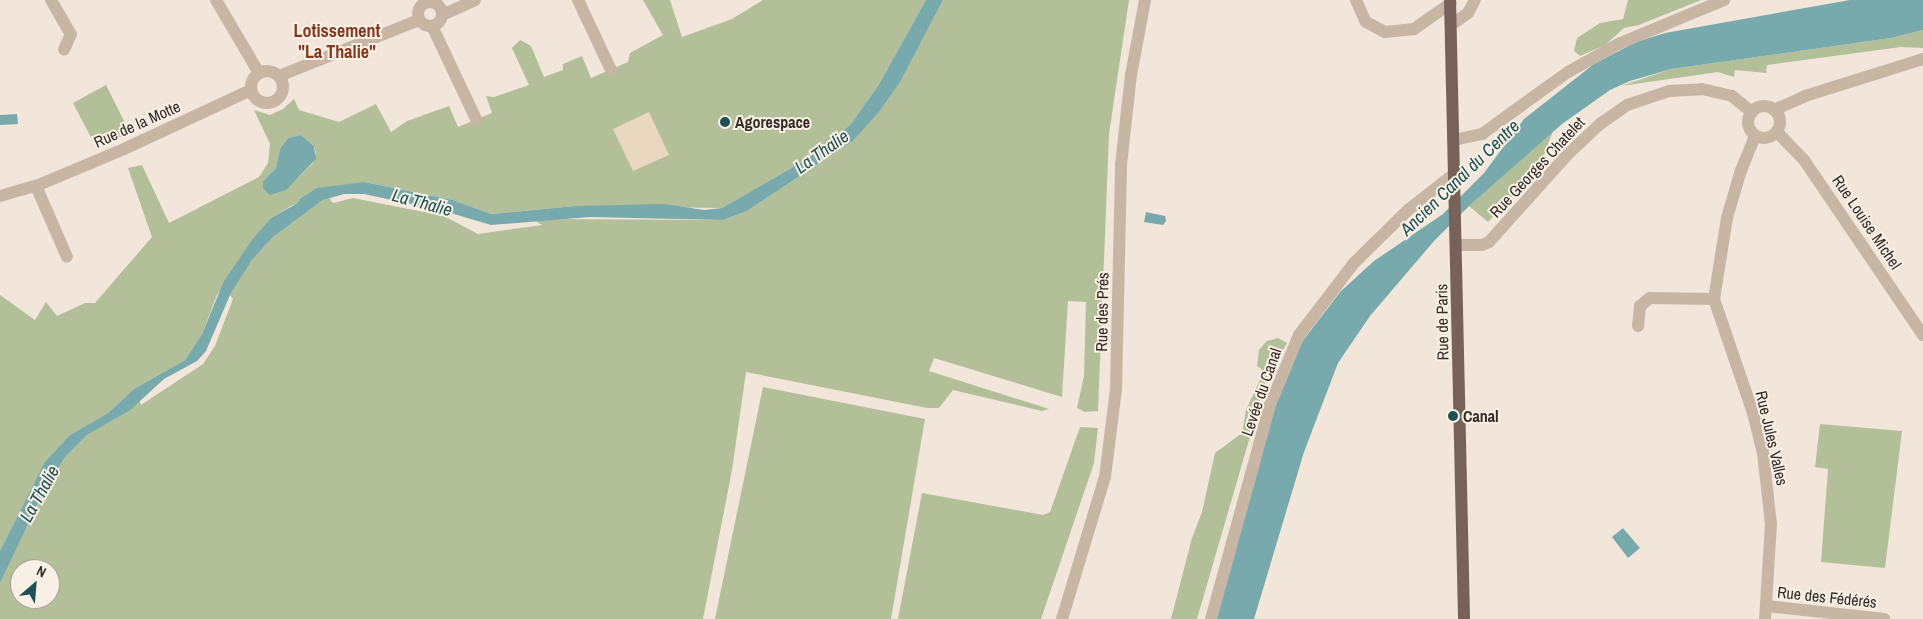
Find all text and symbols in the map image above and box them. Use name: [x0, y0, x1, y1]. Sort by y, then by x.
district label: Lotissement "La Thalie": [294, 21, 380, 64]
street label: Rue de la Motte: [91, 96, 183, 152]
place label: Agorespace: [735, 112, 810, 132]
street label: Rue Georges Chatelet: [1485, 113, 1589, 221]
marker: Agorespace: [719, 116, 731, 128]
water label: Ancien Canal du Centre: [1396, 116, 1524, 240]
water label: La Thalie: [791, 126, 853, 178]
street label: Rue Louise Michel: [1828, 171, 1906, 273]
water label: La Thalie: [389, 185, 455, 221]
street label: Rue des Prés: [1092, 272, 1112, 352]
street label: Rue de Paris: [1432, 284, 1452, 360]
street label: Levée du Canal: [1237, 345, 1285, 439]
street label: Rue Jules Valles: [1752, 389, 1792, 487]
place label: Canal: [1463, 406, 1499, 426]
marker: Canal: [1447, 410, 1459, 422]
water label: La Thalie: [16, 462, 64, 526]
north arrow: [10, 559, 60, 609]
text: N: [34, 562, 49, 581]
street label: Rue des Fédérés: [1776, 582, 1878, 612]

